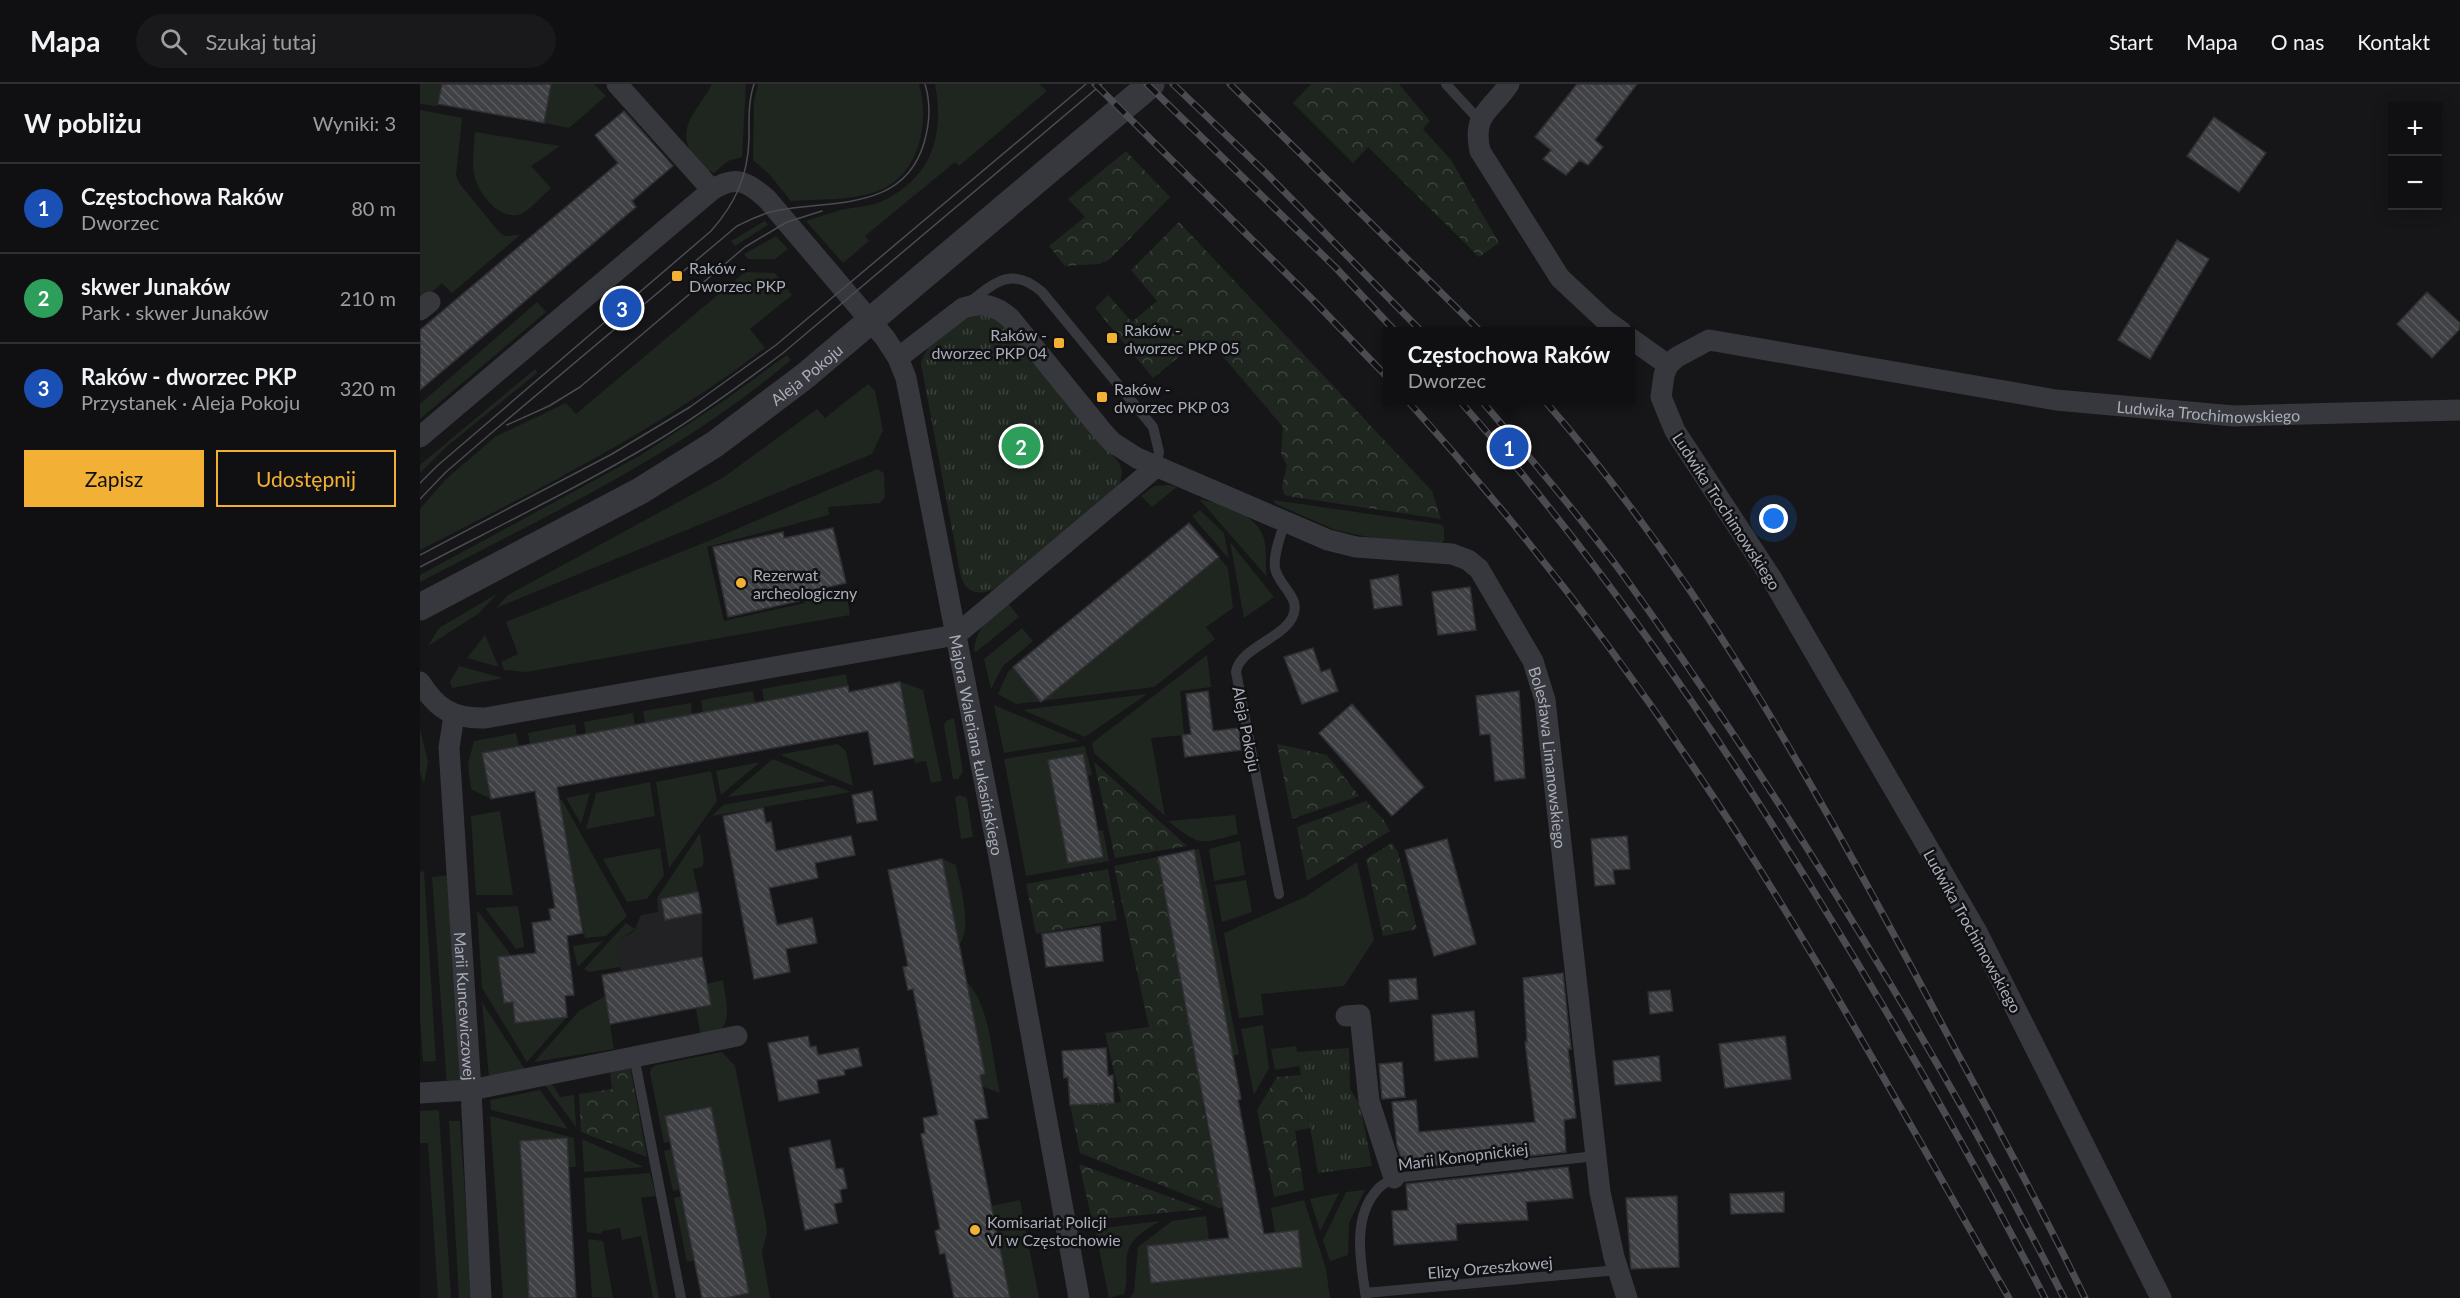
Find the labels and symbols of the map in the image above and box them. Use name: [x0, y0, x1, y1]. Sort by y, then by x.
place label: Raków - Dworzec PKP: [689, 258, 786, 295]
marker: Raków - Dworzec PKP: [670, 269, 684, 283]
pin: 3: [602, 286, 642, 330]
place label: Raków - dworzec PKP 05: [1124, 320, 1240, 357]
place label: Raków - dworzec PKP 04: [931, 325, 1047, 362]
marker: Raków - dworzec PKP 05: [1105, 331, 1119, 345]
marker: Raków - dworzec PKP 04: [1052, 336, 1066, 350]
street label: Aleja Pokoju: [766, 339, 846, 409]
place label: Raków - dworzec PKP 03: [1114, 379, 1230, 416]
marker: Raków - dworzec PKP 03: [1095, 390, 1109, 404]
street label: Ludwika Trochimowskiego: [2116, 396, 2300, 425]
pin: 2: [1002, 424, 1040, 469]
pin: 1: [1490, 424, 1528, 470]
street label: Ludwika Trochimowskiego: [1669, 429, 1785, 593]
your location: [1759, 504, 1788, 533]
place label: Rezerwat archeologiczny: [753, 565, 858, 602]
marker: Rezerwat archeologiczny: [734, 576, 748, 590]
street label: Majora Waleriana Łukasińskiego: [946, 633, 1008, 857]
street label: Bolesława Limanowskiego: [1526, 664, 1571, 849]
street label: Aleja Pokoju: [1229, 685, 1265, 773]
street label: Ludwika Trochimowskiego: [1920, 846, 2026, 1016]
street label: Marii Kuncewiczowej: [451, 931, 480, 1081]
street label: Marii Konopnickiej: [1397, 1139, 1529, 1173]
place label: Komisariat Policji VI w Częstochowie: [987, 1212, 1121, 1249]
marker: Komisariat Policji VI w Częstochowie: [968, 1223, 982, 1237]
street label: Elizy Orzeszkowej: [1427, 1252, 1553, 1282]

